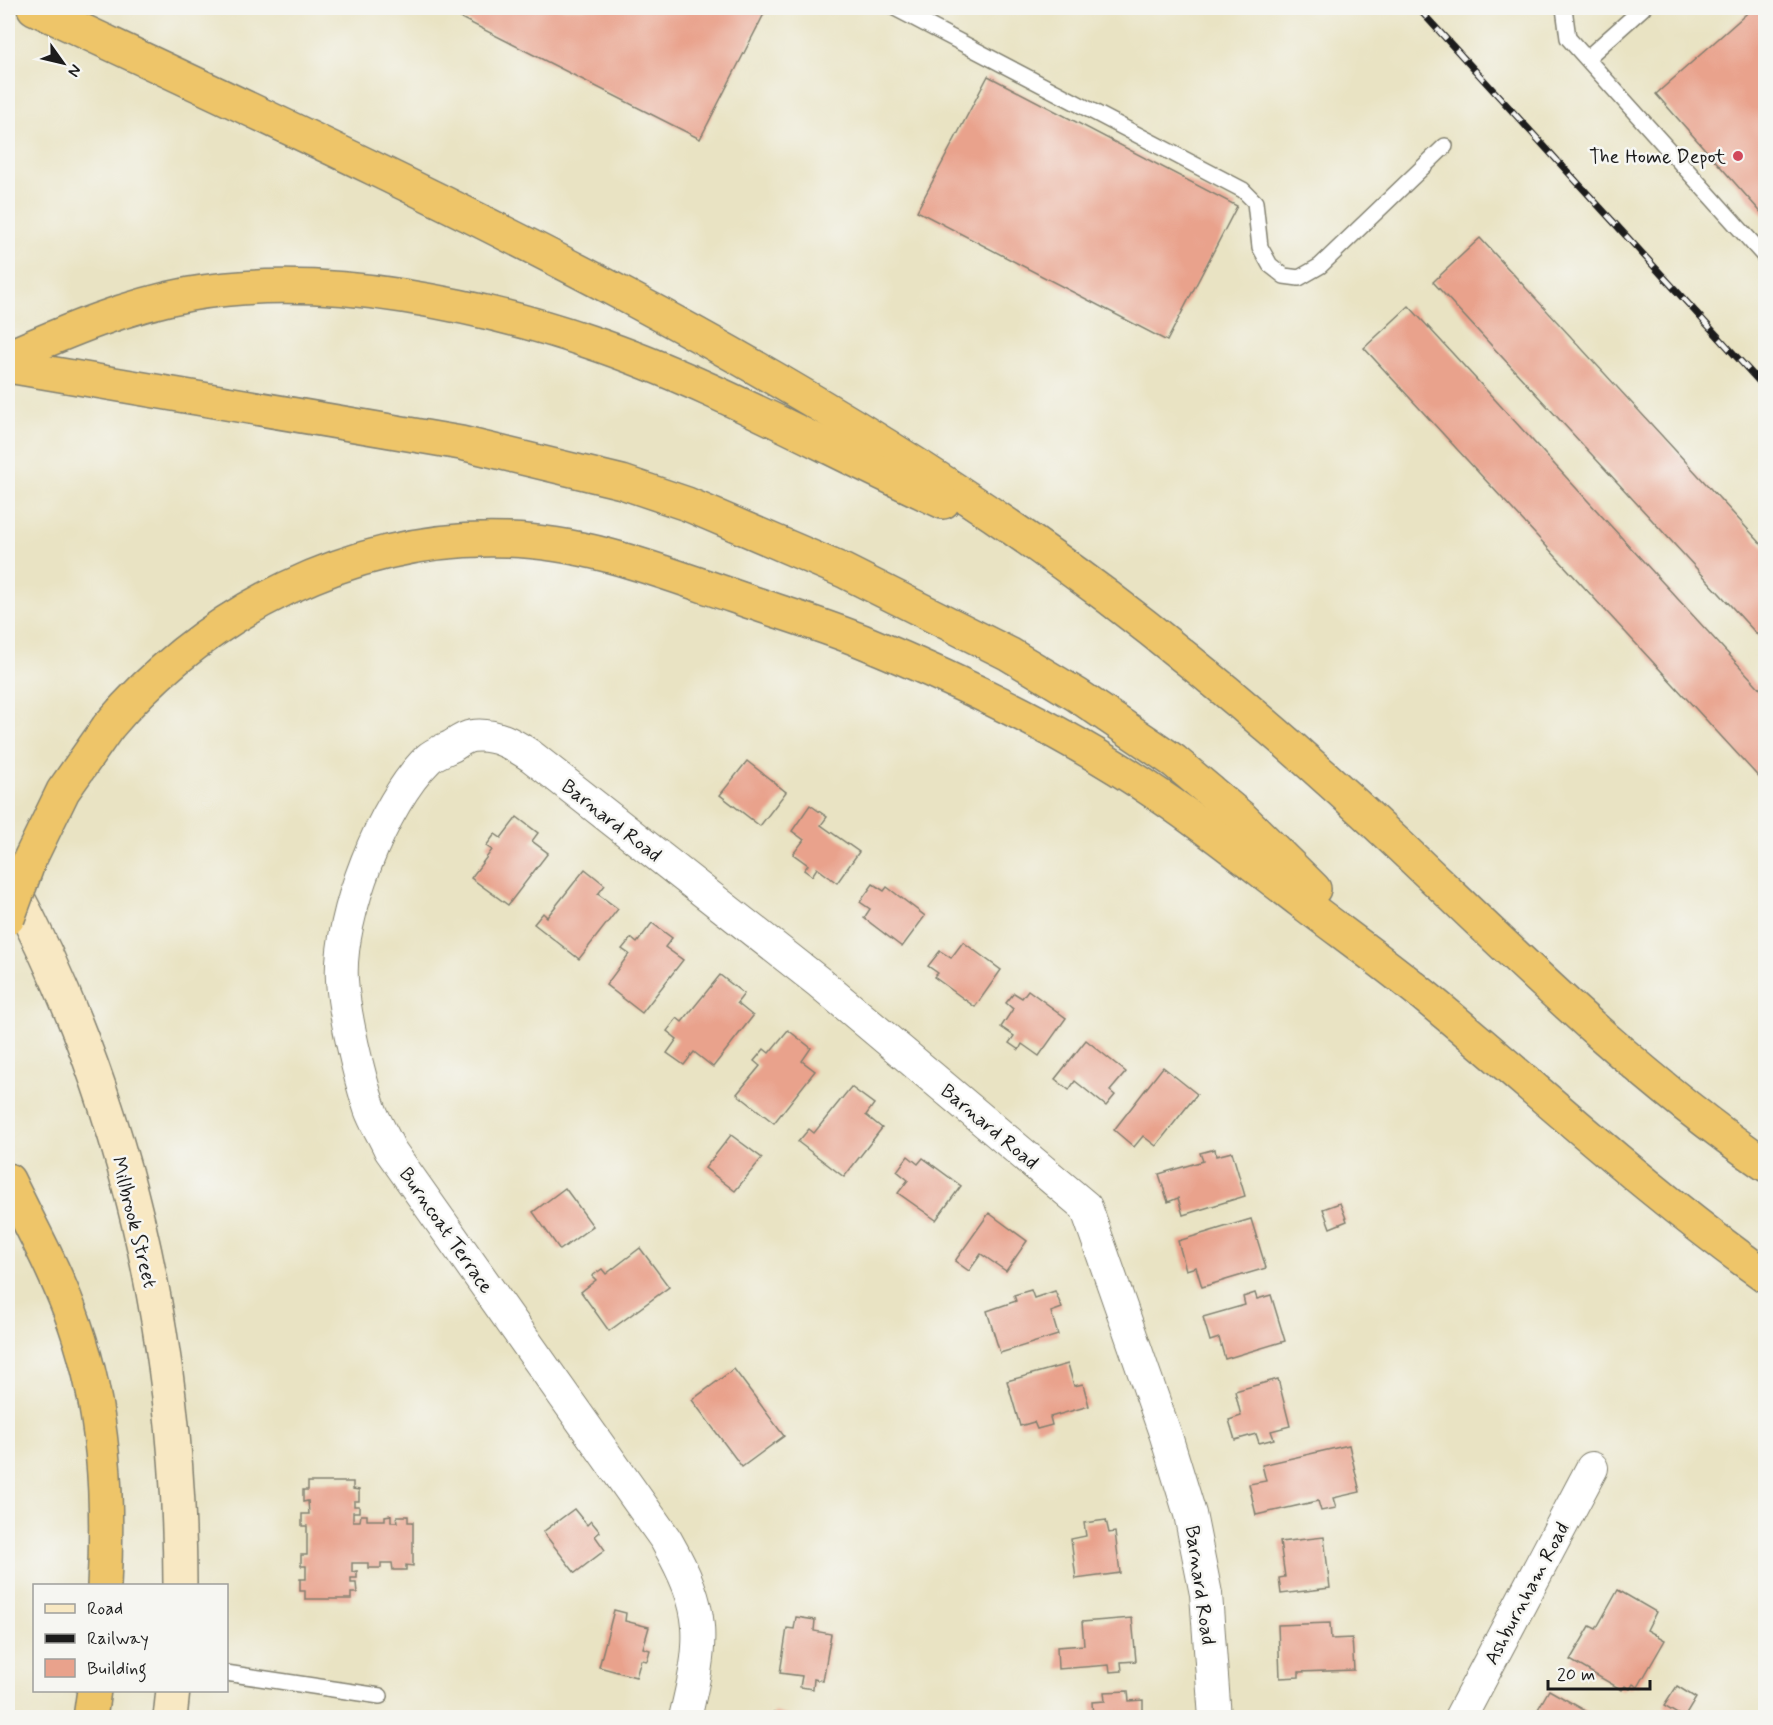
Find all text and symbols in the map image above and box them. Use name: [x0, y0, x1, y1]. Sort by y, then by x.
north arrow: [33, 33, 93, 93]
text: N: [63, 60, 86, 81]
place label: The Home Depot: [1589, 144, 1726, 171]
marker: The Home Depot: [1731, 149, 1745, 163]
street label: Barnard Road: [555, 774, 667, 869]
street label: Barnard Road: [934, 1078, 1044, 1176]
street label: Millbrook Street: [104, 1154, 163, 1291]
street label: Burncoat Terrace: [392, 1162, 499, 1299]
street label: Ashburnham Road: [1478, 1518, 1576, 1670]
street label: Barnard Road: [1178, 1524, 1221, 1647]
legend: [33, 1584, 228, 1692]
text: Road: [87, 1597, 123, 1621]
text: Railway: [87, 1627, 149, 1651]
scale bar: [1548, 1653, 1650, 1691]
text: Building: [87, 1657, 147, 1683]
text: 20 m: [1557, 1663, 1595, 1687]

